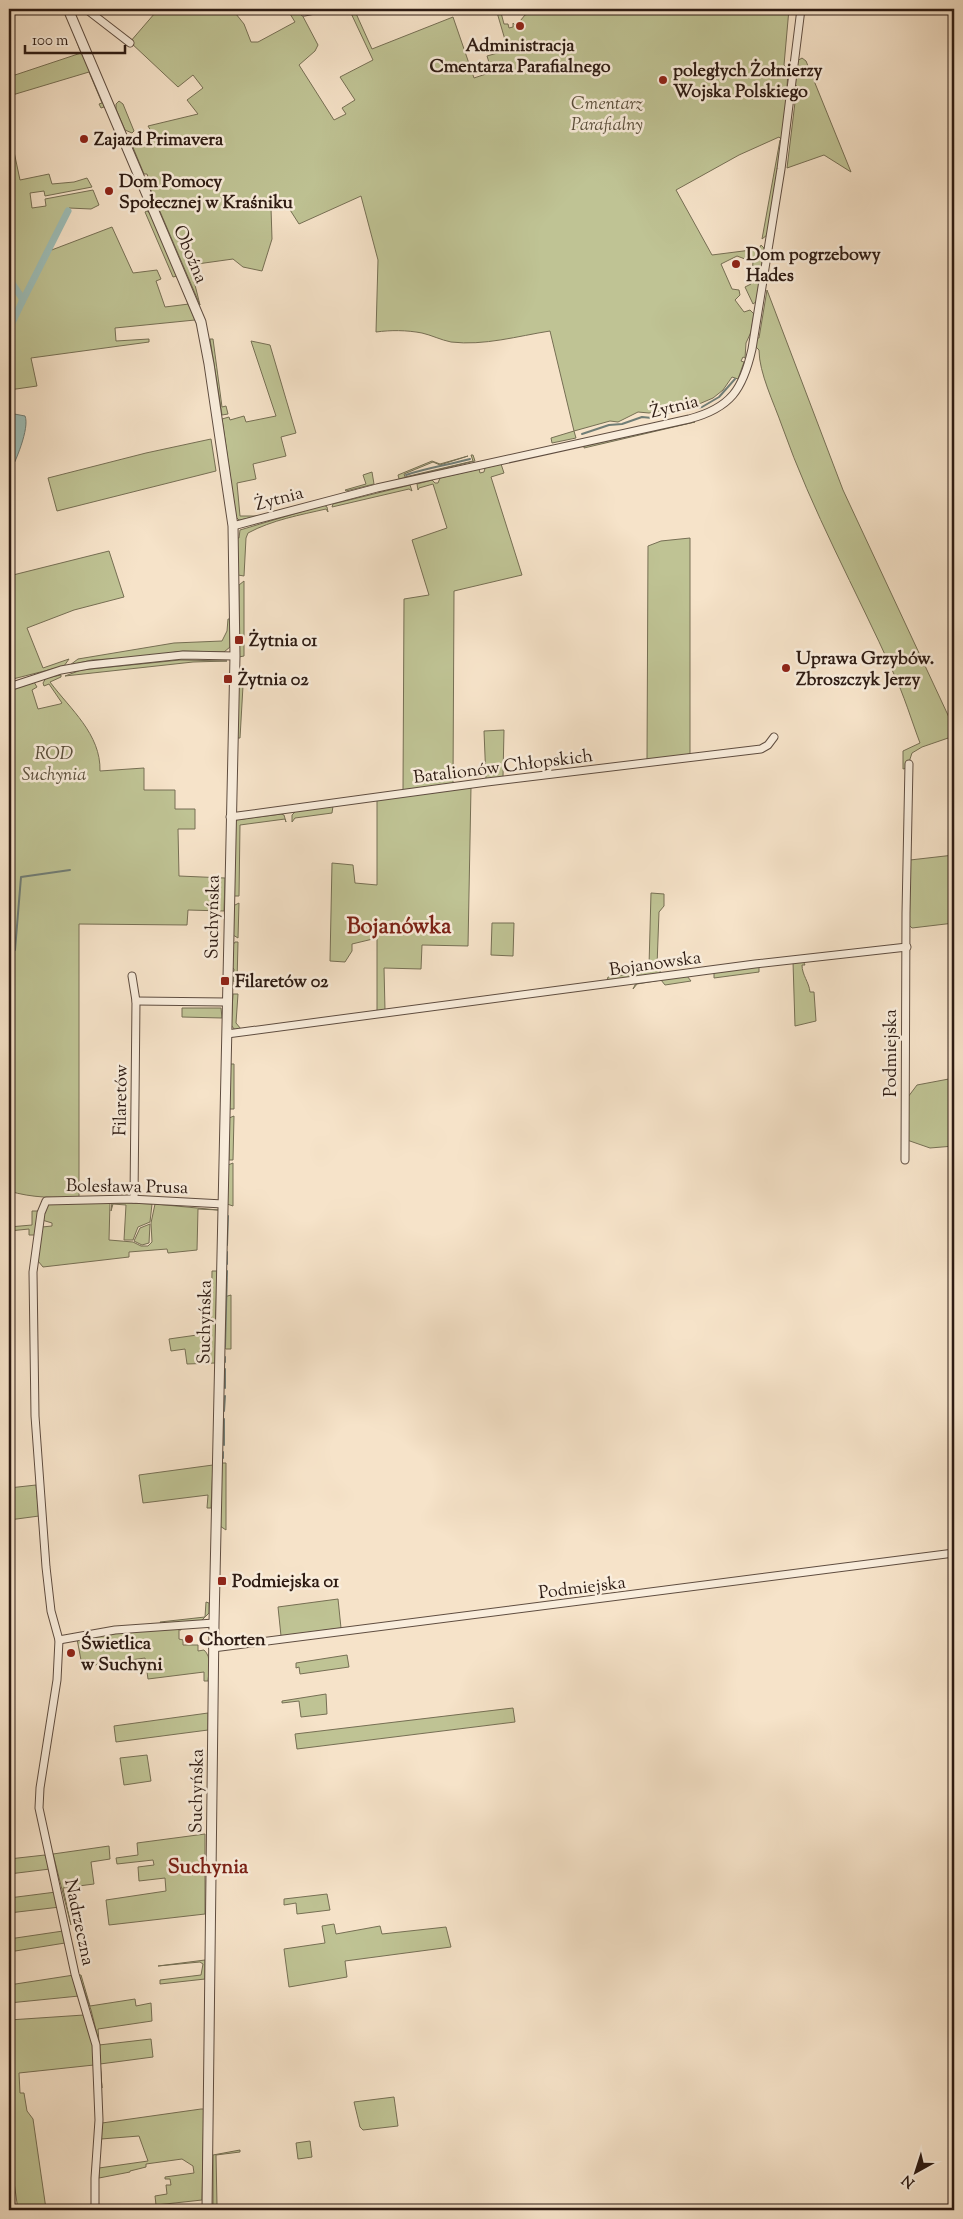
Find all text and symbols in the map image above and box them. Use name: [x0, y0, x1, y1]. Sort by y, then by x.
marker: Administracja Cmentarza Parafialnego: [514, 20, 526, 32]
scale bar: [25, 22, 125, 54]
text: 100 m: [32, 31, 69, 52]
place label: Administracja Cmentarza Parafialnego: [429, 34, 611, 81]
place label: poległych Żołnierzy Wojska Polskiego: [673, 58, 822, 106]
marker: poległych Żołnierzy Wojska Polskiego: [657, 74, 669, 86]
park label: Cmentarz Parafialny: [571, 92, 644, 139]
place label: Zajazd Primavera: [94, 128, 224, 154]
marker: Zajazd Primavera: [78, 133, 90, 145]
place label: Dom Pomocy Społecznej w Kraśniku: [119, 170, 294, 217]
marker: Dom Pomocy Społecznej w Kraśniku: [103, 185, 115, 197]
street label: Oboźna: [165, 222, 213, 288]
place label: Dom pogrzebowy Hades: [746, 243, 881, 290]
marker: Dom pogrzebowy Hades: [730, 258, 742, 270]
street label: Żytnia: [648, 389, 701, 426]
street label: Żytnia: [252, 481, 307, 519]
place label: Żytnia 01: [249, 628, 318, 655]
marker: Żytnia 01: [233, 634, 245, 646]
place label: Uprawa Grzybów. Zbroszczyk Jerzy: [796, 647, 934, 694]
marker: Uprawa Grzybów. Zbroszczyk Jerzy: [780, 662, 792, 674]
place label: Żytnia 02: [238, 667, 309, 694]
marker: Żytnia 02: [222, 673, 234, 685]
park label: ROD Suchynia: [22, 742, 86, 789]
street label: Batalionów Chłopskich: [412, 744, 595, 792]
street label: Suchyńska: [200, 875, 228, 959]
district label: Bojanówka: [347, 912, 452, 944]
street label: Bojanowska: [608, 946, 703, 984]
place label: Filaretów 02: [235, 970, 329, 996]
marker: Filaretów 02: [219, 975, 231, 987]
street label: Podmiejska: [879, 1009, 905, 1097]
street label: Filaretów: [108, 1063, 136, 1136]
street label: Bolesława Prusa: [66, 1174, 188, 1202]
street label: Suchyńska: [192, 1280, 220, 1364]
place label: Podmiejska 01: [232, 1570, 340, 1596]
street label: Podmiejska: [537, 1571, 627, 1607]
marker: Podmiejska 01: [216, 1575, 228, 1587]
place label: Chorten: [199, 1628, 266, 1654]
place label: Świetlica w Suchyni: [81, 1631, 163, 1679]
marker: Chorten: [183, 1633, 195, 1645]
marker: Świetlica w Suchyni: [65, 1647, 77, 1659]
street label: Suchyńska: [184, 1749, 212, 1833]
district label: Suchynia: [168, 1854, 249, 1883]
street label: Nadrzeczna: [56, 1877, 100, 1968]
north arrow: [890, 2146, 940, 2196]
text: N: [898, 2169, 920, 2192]

